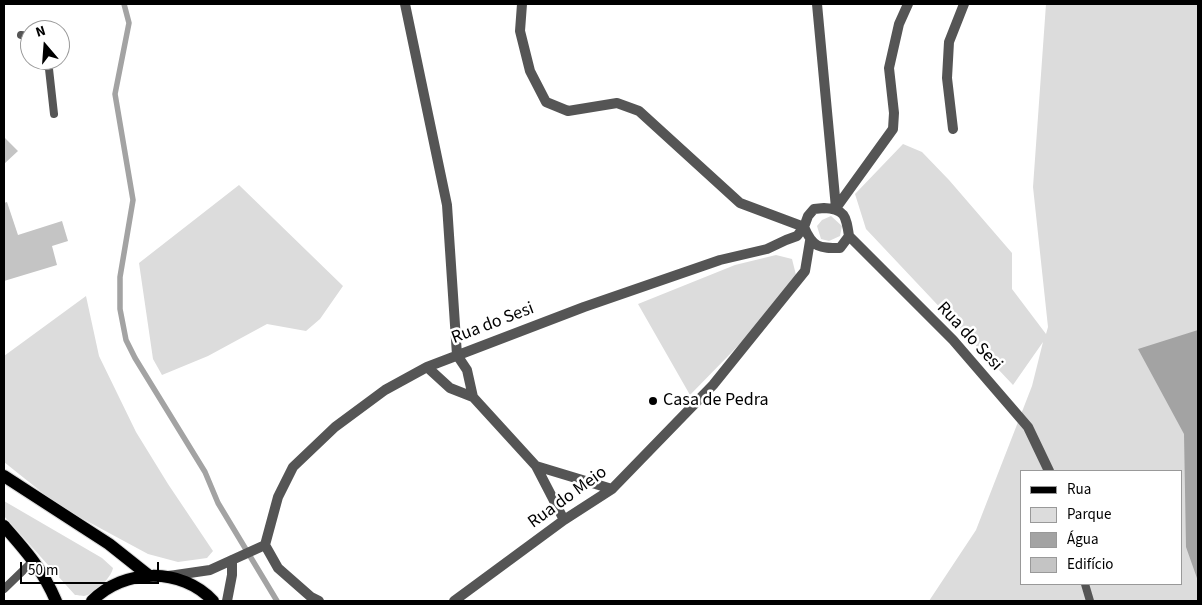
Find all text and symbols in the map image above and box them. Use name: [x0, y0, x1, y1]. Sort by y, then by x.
north arrow: [20, 20, 70, 70]
text: N: [33, 21, 48, 43]
street label: Rua do Sesi: [449, 298, 537, 350]
street label: Rua do Sesi: [932, 298, 1006, 376]
place label: Casa de Pedra: [663, 390, 769, 412]
marker: Casa de Pedra: [647, 395, 659, 407]
street label: Rua do Meio: [524, 462, 612, 534]
legend: [1020, 470, 1182, 585]
text: Rua: [1067, 479, 1091, 500]
text: Parque: [1067, 504, 1111, 525]
text: Água: [1067, 529, 1098, 550]
scale bar: [22, 552, 161, 584]
text: Edifício: [1067, 554, 1114, 575]
text: 50 m: [28, 560, 58, 581]

